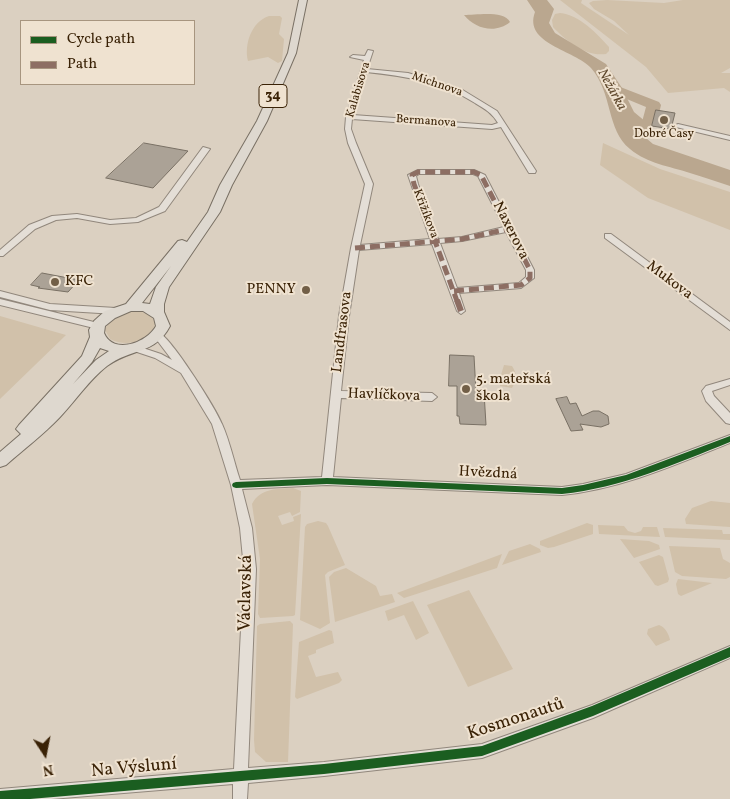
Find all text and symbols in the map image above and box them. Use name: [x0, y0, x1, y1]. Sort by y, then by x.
legend: [20, 20, 195, 85]
text: Cycle path: [67, 29, 135, 50]
text: Path: [67, 54, 97, 75]
street label: Kalabisova: [344, 60, 374, 120]
water label: Nežárka: [593, 66, 629, 114]
street label: Michnova: [410, 70, 464, 100]
road number: 34: [259, 84, 287, 108]
street label: Bermanova: [395, 113, 457, 131]
marker: Dobré Časy: [658, 114, 670, 126]
place label: Dobré Časy: [634, 128, 694, 142]
street label: Křižíkova: [409, 187, 441, 241]
street label: Naxerova: [488, 199, 532, 263]
street label: Mukova: [642, 258, 696, 304]
place label: KFC: [65, 273, 93, 291]
marker: KFC: [49, 276, 61, 288]
place label: PENNY: [247, 281, 296, 299]
marker: PENNY: [300, 284, 312, 296]
street label: Landfrasova: [329, 290, 357, 374]
place label: 5. mateřská škola: [476, 371, 551, 406]
marker: 5. mateřská škola: [460, 383, 472, 395]
street label: Havlíčkova: [347, 386, 421, 406]
street label: Hvězdná: [458, 463, 518, 485]
street label: Václavská: [236, 554, 258, 632]
street label: Kosmonautů: [465, 694, 567, 746]
north arrow: [20, 729, 70, 779]
street label: Na Výsluní: [90, 754, 178, 784]
text: N: [41, 759, 55, 780]

